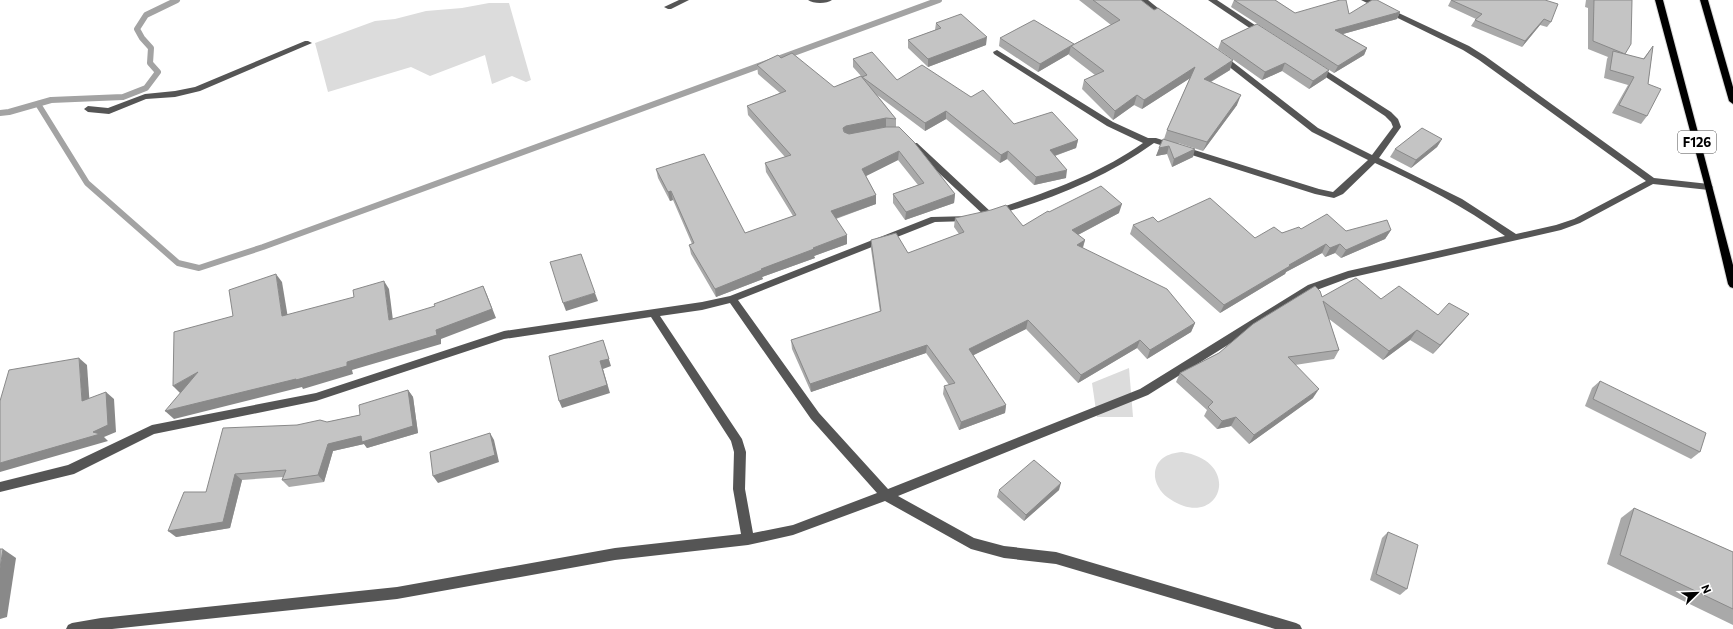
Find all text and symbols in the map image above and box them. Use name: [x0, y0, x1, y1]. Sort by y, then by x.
road number: F126: [1678, 131, 1716, 153]
north arrow: [1677, 573, 1717, 613]
text: N: [1699, 583, 1714, 595]

